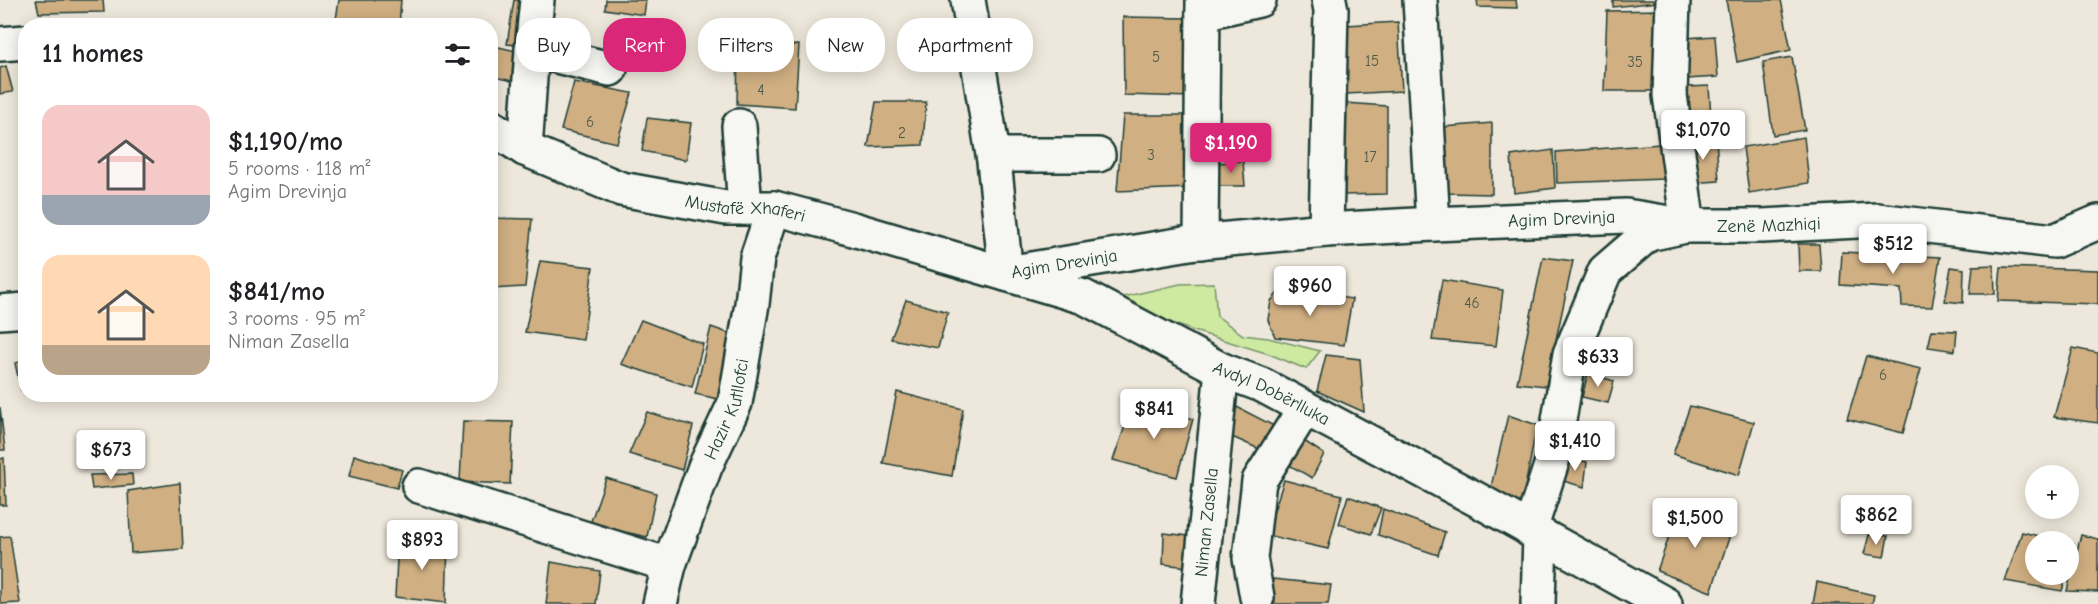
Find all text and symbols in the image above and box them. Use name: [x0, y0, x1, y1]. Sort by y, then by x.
chip: Buy: [516, 18, 591, 72]
chip: Rent: [603, 18, 686, 72]
chip: Filters: [698, 18, 794, 72]
chip: New: [806, 18, 885, 72]
chip: Apartment: [897, 18, 1033, 72]
icon: filters: [441, 38, 474, 71]
text: 11 homes: [42, 39, 143, 69]
house number: 5: [1152, 48, 1160, 66]
house number: 15: [1365, 52, 1379, 70]
house number: 35: [1627, 53, 1643, 71]
house number: 4: [757, 81, 765, 99]
pin: $1,070: [1654, 110, 1752, 161]
house number: 6: [586, 113, 594, 131]
text: $1,070: [1675, 118, 1731, 141]
pin: $1,190: [1182, 123, 1280, 174]
house number: 2: [898, 124, 906, 142]
text: $1,190/mo: [228, 127, 343, 157]
icon: home: [90, 129, 162, 201]
text: $1,190: [1204, 131, 1258, 154]
house number: 3: [1147, 146, 1155, 164]
house number: 17: [1363, 148, 1377, 166]
text: 5 rooms · 118 m²: [228, 157, 370, 180]
text: Agim Drevinja: [228, 180, 347, 203]
street label: Mustafë Xhaferi: [683, 191, 808, 227]
street label: Agim Drevinja: [1508, 206, 1616, 232]
street label: Zenë Mazhiqi: [1717, 213, 1821, 237]
pin: $512: [1857, 224, 1929, 275]
text: $512: [1873, 232, 1913, 255]
street label: Agim Drevinja: [1010, 245, 1119, 283]
pin: $960: [1274, 266, 1346, 317]
text: $960: [1288, 274, 1332, 297]
text: $841/mo: [228, 277, 325, 307]
icon: home: [90, 279, 162, 351]
house number: 46: [1464, 294, 1480, 312]
text: 3 rooms · 95 m²: [228, 307, 365, 330]
text: Niman Zasella: [228, 330, 350, 353]
pin: $633: [1562, 337, 1634, 388]
text: $633: [1577, 345, 1619, 368]
street label: Hazir Kutllofci: [700, 357, 753, 463]
street label: Avdyl Dobërlluka: [1209, 357, 1333, 430]
house number: 6: [1879, 366, 1887, 384]
pin: $841: [1118, 389, 1190, 440]
text: $841: [1134, 397, 1174, 420]
pin: $1,410: [1526, 421, 1624, 472]
text: $1,410: [1549, 429, 1601, 452]
pin: $673: [75, 430, 147, 481]
text: $673: [90, 438, 132, 461]
map controls: [2025, 465, 2079, 585]
button: +: [2025, 465, 2079, 519]
street label: Niman Zasella: [1191, 467, 1223, 578]
pin: $862: [1840, 495, 1912, 546]
pin: $1,500: [1646, 498, 1744, 549]
text: $862: [1855, 503, 1897, 526]
text: $1,500: [1666, 506, 1724, 529]
pin: $893: [386, 520, 458, 571]
text: $893: [401, 528, 443, 551]
button: −: [2025, 531, 2079, 585]

